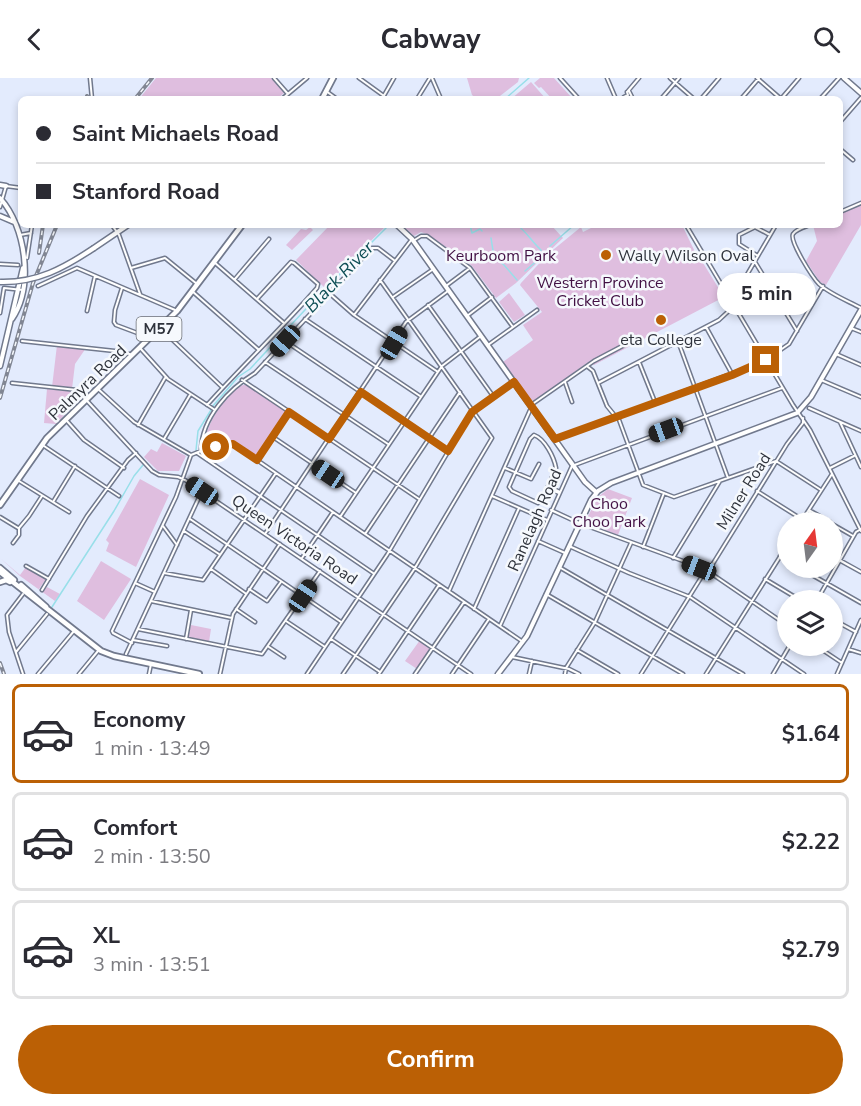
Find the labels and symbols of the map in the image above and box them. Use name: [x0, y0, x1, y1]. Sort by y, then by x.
water label: Black River: [299, 236, 379, 318]
park label: Keurboom Park: [446, 245, 557, 267]
place label: Wally Wilson Oval: [618, 245, 754, 267]
marker: Wally Wilson Oval: [599, 248, 613, 262]
park label: Western Province Cricket Club: [537, 272, 663, 312]
callout: 5 min: [716, 273, 816, 315]
marker: eta College: [654, 313, 668, 327]
road number: M57: [136, 317, 182, 341]
car: [266, 322, 304, 360]
car: [377, 323, 411, 363]
place label: eta College: [620, 329, 702, 351]
street label: Palmyra Road: [44, 340, 131, 425]
route end: [752, 346, 779, 373]
car: [646, 415, 686, 445]
route start: [202, 433, 229, 460]
street label: Milner Road: [712, 449, 776, 534]
car: [308, 456, 348, 492]
street label: Ranelagh Road: [503, 466, 567, 575]
car: [182, 473, 222, 509]
street label: Queen Victoria Road: [227, 490, 362, 590]
park label: Choo Choo Park: [572, 493, 647, 533]
north arrow: [777, 512, 843, 578]
car: [679, 553, 719, 583]
car: [285, 576, 321, 616]

